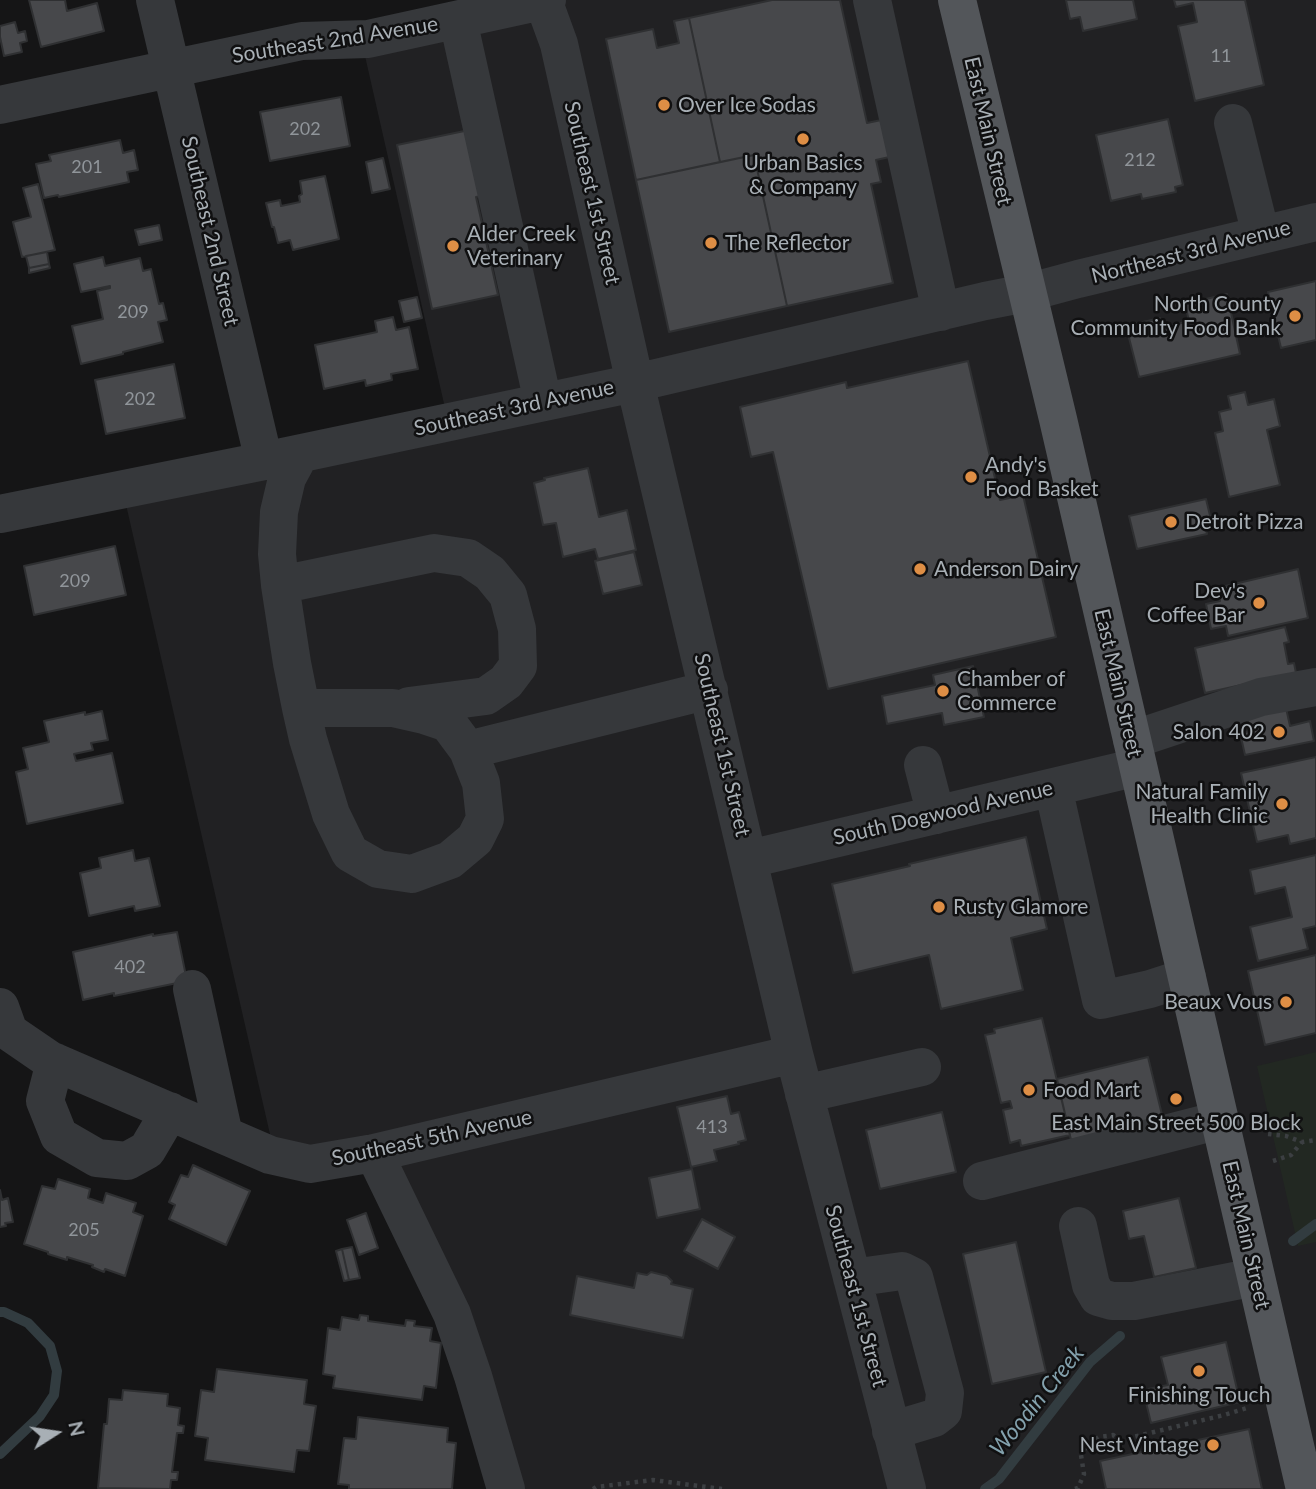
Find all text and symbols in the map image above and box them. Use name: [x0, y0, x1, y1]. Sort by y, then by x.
street label: Southeast 2nd Avenue: [230, 11, 440, 69]
house number: 11: [1211, 45, 1231, 67]
street label: East Main Street: [959, 54, 1017, 208]
place label: Over Ice Sodas: [678, 92, 816, 118]
marker: Over Ice Sodas: [656, 97, 672, 113]
street label: Southeast 1st Street: [559, 99, 625, 287]
house number: 202: [289, 118, 321, 140]
marker: Urban Basics & Company: [795, 131, 811, 147]
street label: Southeast 2nd Street: [176, 134, 244, 328]
house number: 212: [1124, 149, 1156, 171]
place label: Urban Basics & Company: [743, 150, 863, 200]
house number: 201: [71, 156, 103, 178]
street label: Northeast 3rd Avenue: [1089, 215, 1293, 289]
place label: Alder Creek Veterinary: [467, 221, 576, 271]
place label: The Reflector: [725, 230, 849, 256]
marker: The Reflector: [703, 235, 719, 251]
marker: Alder Creek Veterinary: [445, 238, 461, 254]
place label: North County Community Food Bank: [1070, 291, 1281, 341]
house number: 209: [117, 301, 149, 323]
marker: North County Community Food Bank: [1287, 308, 1303, 324]
street label: Southeast 3rd Avenue: [412, 374, 616, 442]
house number: 202: [124, 388, 156, 410]
place label: Andy's Food Basket: [985, 452, 1098, 502]
marker: Andy's Food Basket: [963, 469, 979, 485]
place label: Detroit Pizza: [1185, 509, 1303, 535]
marker: Detroit Pizza: [1163, 514, 1179, 530]
place label: Anderson Dairy: [934, 556, 1078, 582]
marker: Anderson Dairy: [912, 561, 928, 577]
house number: 209: [59, 570, 91, 592]
place label: Dev's Coffee Bar: [1147, 578, 1245, 628]
marker: Dev's Coffee Bar: [1251, 595, 1267, 611]
street label: East Main Street: [1089, 606, 1147, 760]
street label: Southeast 1st Street: [689, 651, 755, 839]
place label: Chamber of Commerce: [957, 666, 1065, 716]
marker: Chamber of Commerce: [935, 683, 951, 699]
place label: Salon 402: [1173, 719, 1265, 745]
marker: Salon 402: [1271, 724, 1287, 740]
street label: South Dogwood Avenue: [831, 775, 1055, 851]
place label: Natural Family Health Clinic: [1136, 779, 1268, 829]
marker: Natural Family Health Clinic: [1274, 796, 1290, 812]
place label: Rusty Glamore: [953, 894, 1088, 920]
marker: Rusty Glamore: [931, 899, 947, 915]
house number: 402: [114, 956, 146, 978]
place label: Beaux Vous: [1164, 989, 1272, 1015]
marker: Beaux Vous: [1278, 994, 1294, 1010]
place label: Food Mart: [1043, 1077, 1140, 1103]
marker: Food Mart: [1021, 1082, 1037, 1098]
marker: East Main Street 500 Block: [1168, 1091, 1184, 1107]
street label: Southeast 5th Avenue: [330, 1104, 534, 1172]
place label: East Main Street 500 Block: [1051, 1110, 1301, 1136]
house number: 413: [696, 1116, 728, 1138]
street label: East Main Street: [1217, 1158, 1275, 1312]
street label: Southeast 1st Street: [820, 1202, 892, 1390]
house number: 205: [68, 1219, 100, 1241]
water label: Woodin Creek: [984, 1340, 1090, 1462]
marker: Finishing Touch: [1191, 1363, 1207, 1379]
place label: Finishing Touch: [1128, 1382, 1270, 1408]
north arrow: [21, 1398, 91, 1468]
text: N: [64, 1419, 90, 1438]
place label: Nest Vintage: [1080, 1432, 1199, 1458]
marker: Nest Vintage: [1205, 1437, 1221, 1453]

